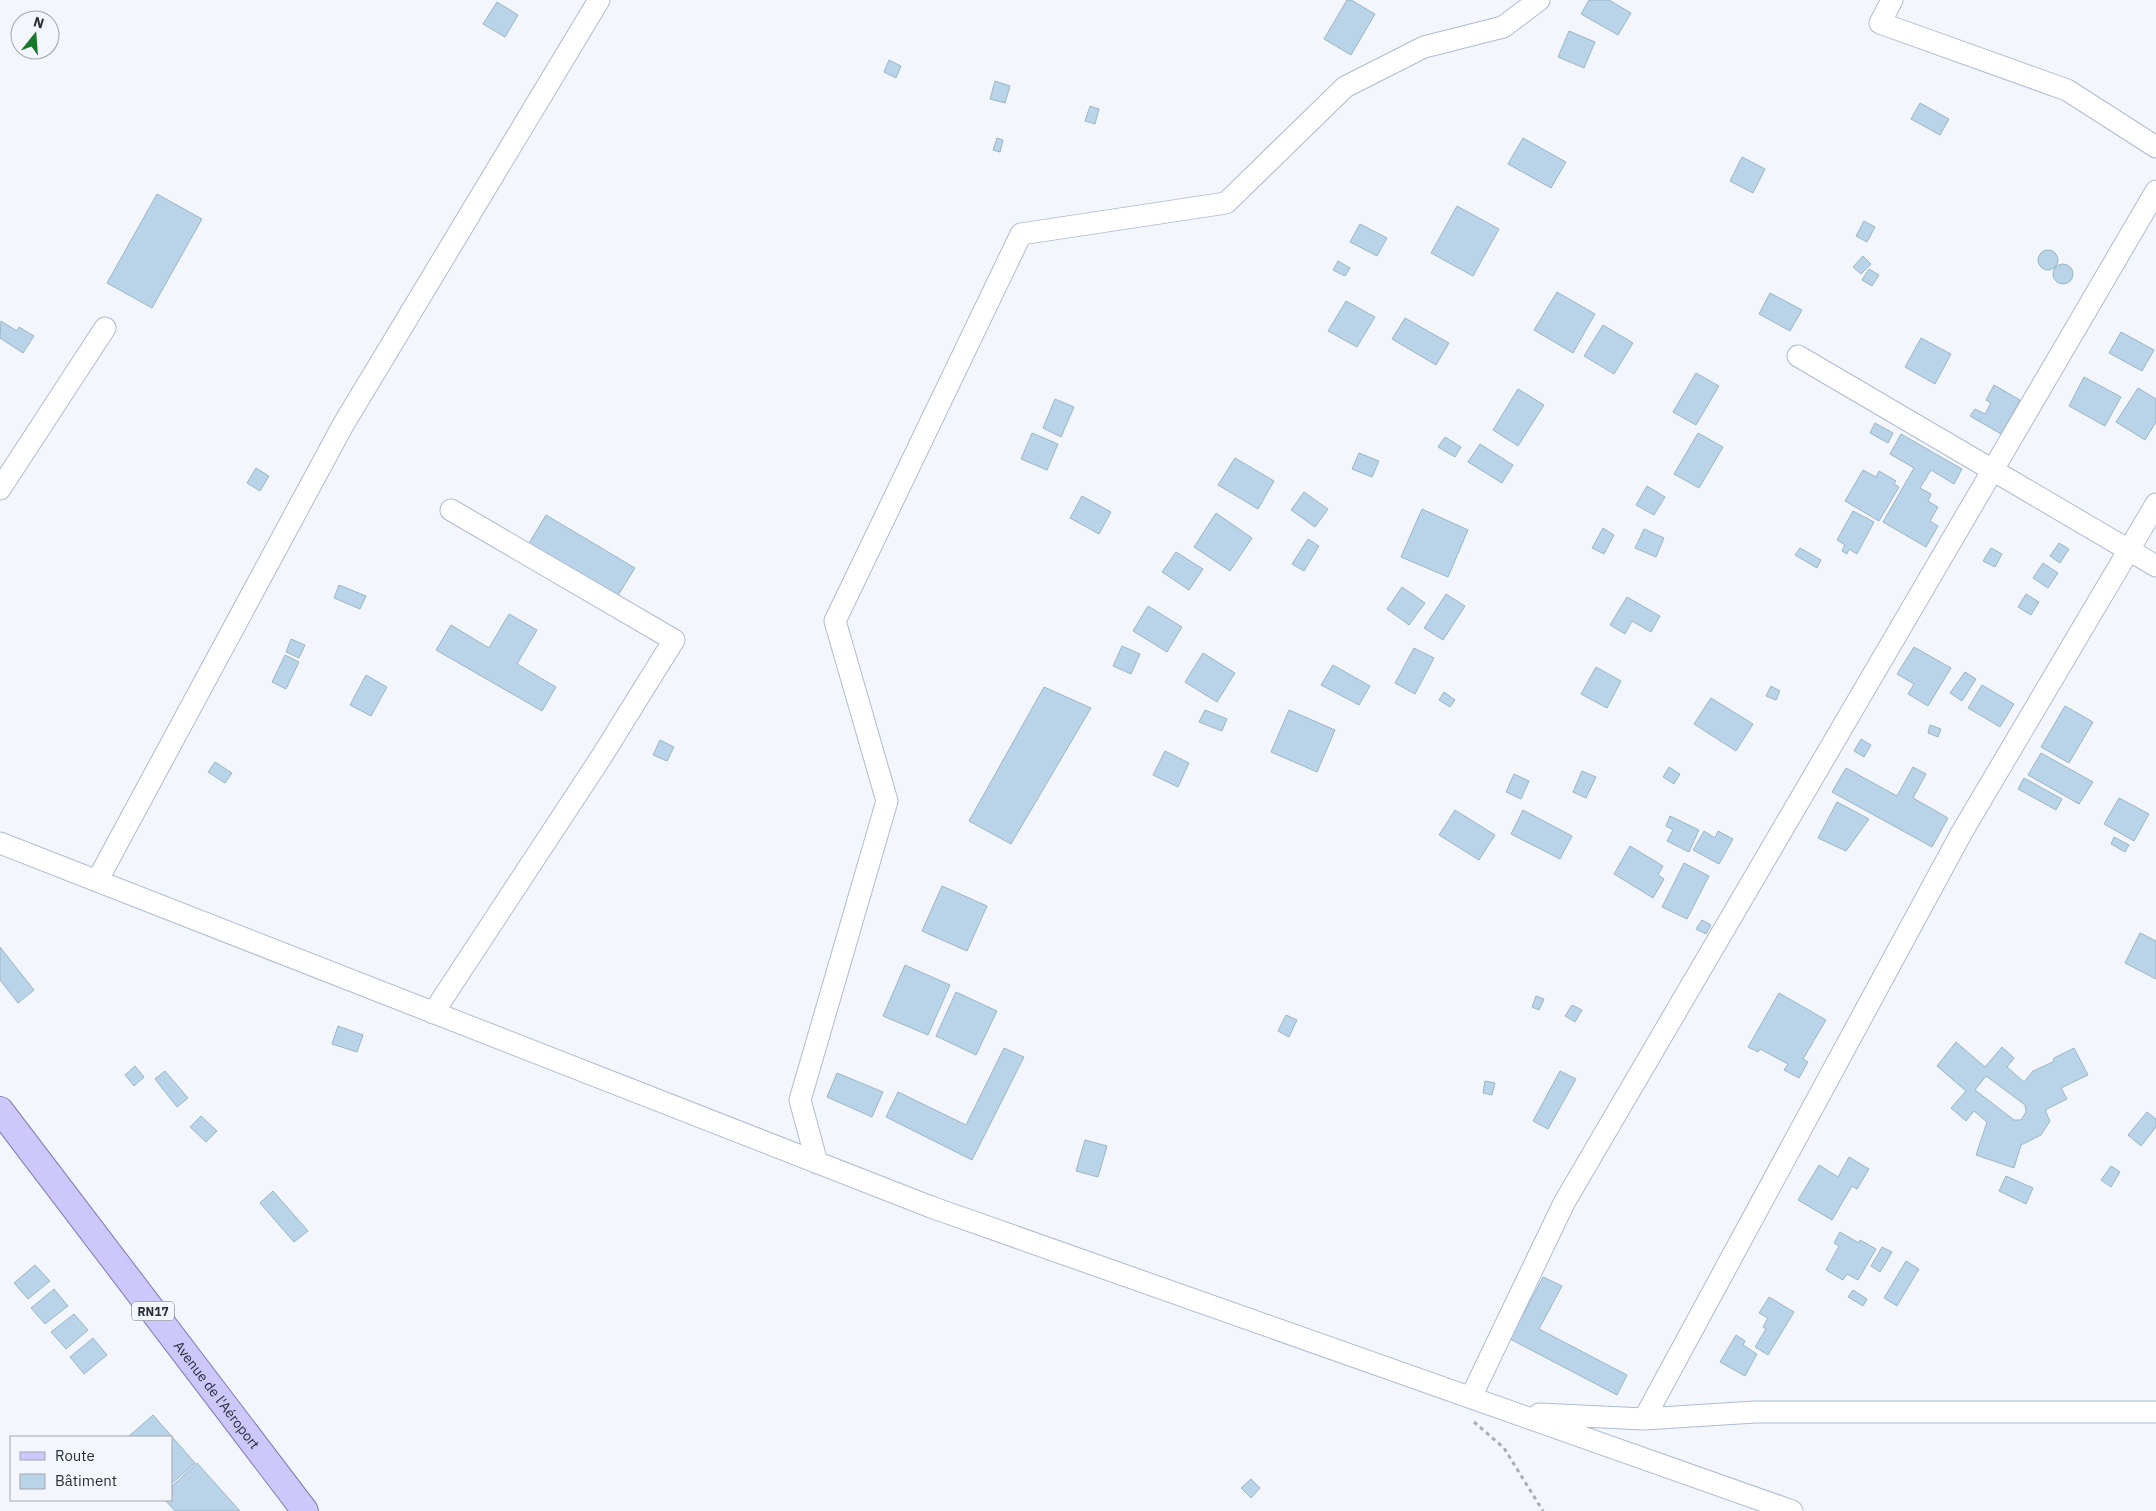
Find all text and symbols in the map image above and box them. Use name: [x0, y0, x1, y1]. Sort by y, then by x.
north arrow: [10, 10, 60, 60]
text: N: [31, 12, 46, 33]
road number: RN17: [132, 1302, 174, 1320]
street label: Avenue de l'Aéroport: [170, 1337, 264, 1453]
legend: [10, 1436, 172, 1501]
text: Route: [55, 1446, 95, 1465]
text: Bâtiment: [55, 1471, 117, 1490]

